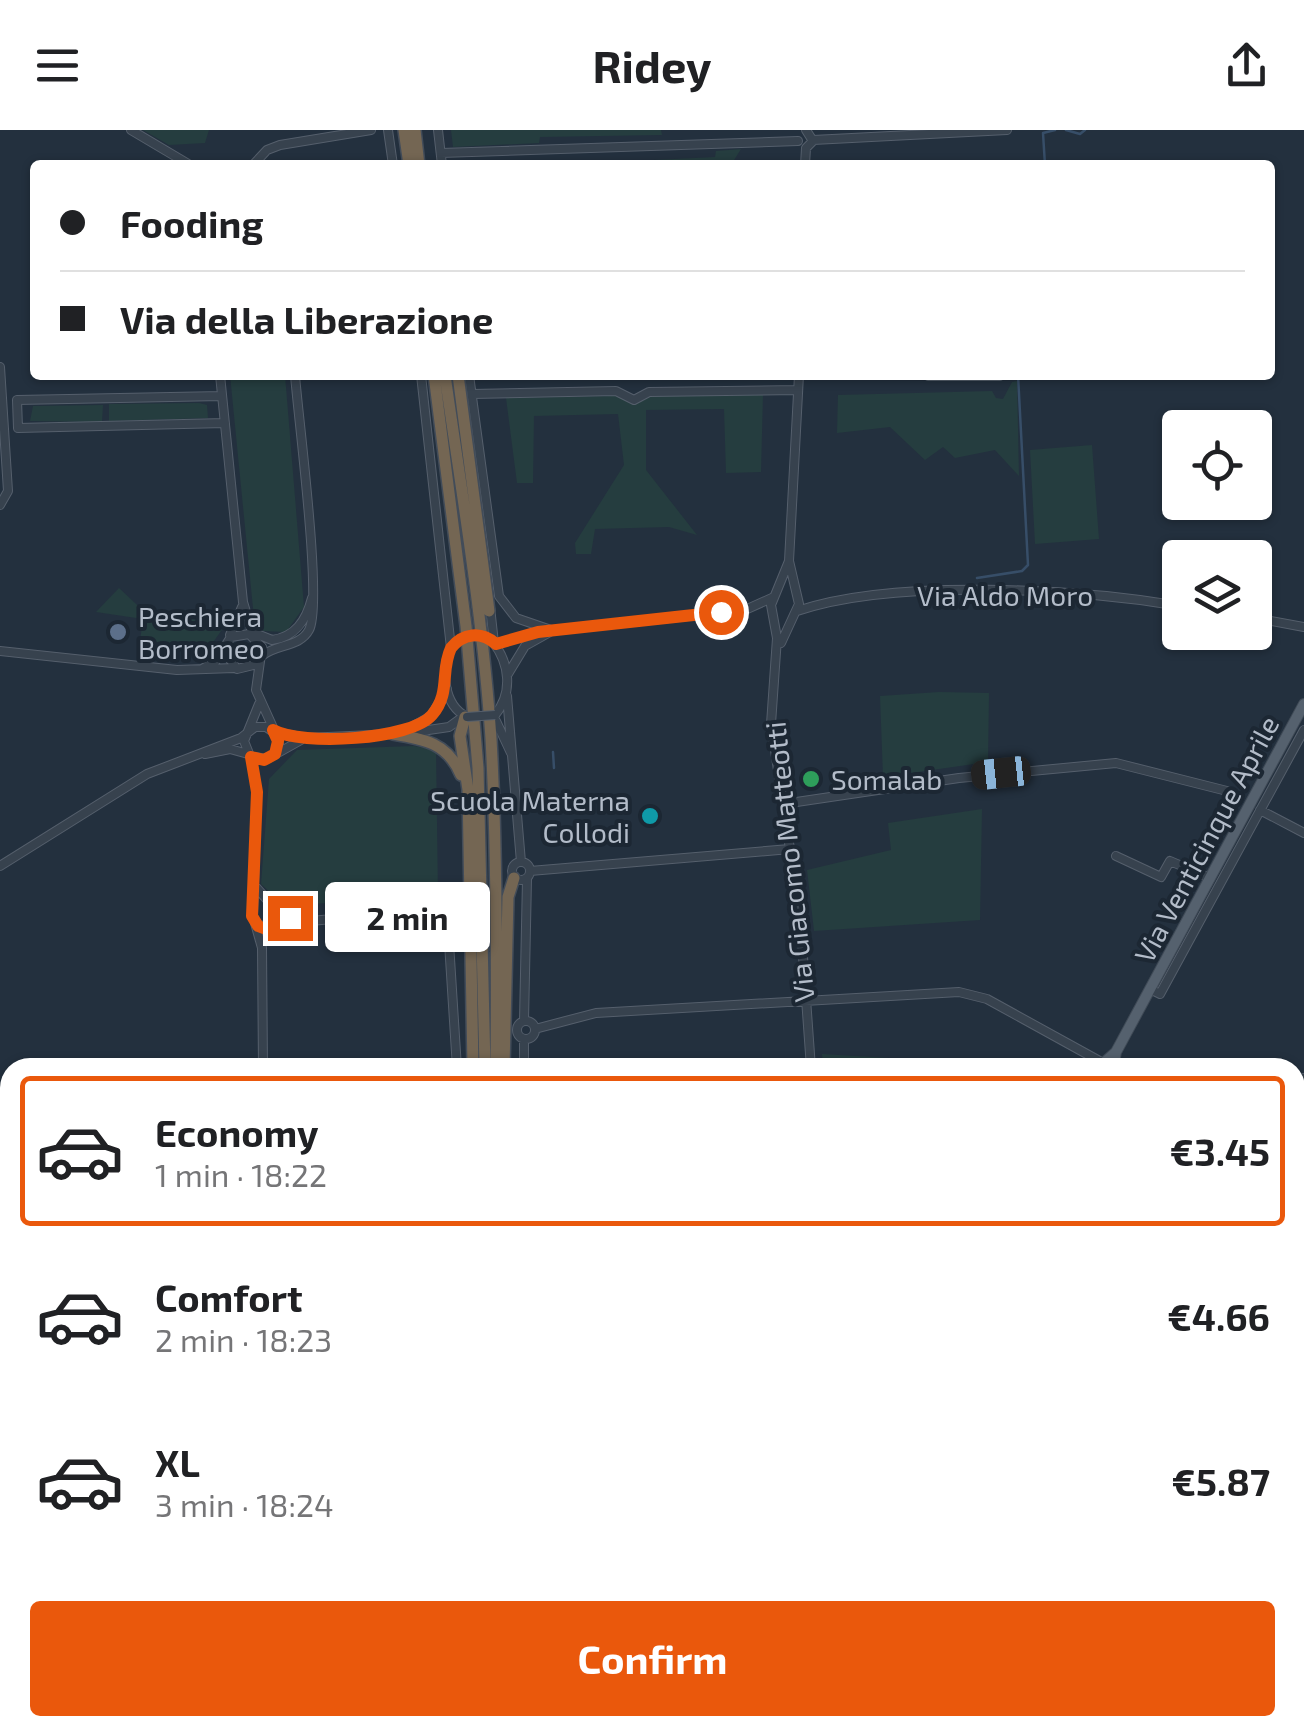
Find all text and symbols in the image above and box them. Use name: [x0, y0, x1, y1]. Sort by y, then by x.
icon: menu: [30, 38, 85, 93]
text: Ridey: [592, 38, 712, 92]
icon: share: [1219, 38, 1274, 93]
text: Fooding: [120, 200, 264, 246]
text: Via della Liberazione: [120, 296, 493, 342]
map controls: [1162, 410, 1272, 650]
button: locate: [1162, 410, 1272, 520]
button: layers: [1162, 540, 1272, 650]
street label: Via Aldo Moro: [917, 578, 1093, 612]
route start: [699, 590, 744, 635]
place label: Peschiera Borromeo: [138, 599, 265, 665]
marker: Peschiera Borromeo: [107, 621, 129, 643]
street label: Via Venticinque Aprile: [1127, 710, 1285, 968]
street label: Via Giacomo Matteotti: [757, 720, 821, 1004]
car: [970, 755, 1032, 791]
place label: Somalab: [831, 762, 942, 796]
marker: Somalab: [800, 768, 822, 790]
place label: Scuola Materna Collodi: [430, 783, 630, 849]
marker: Scuola Materna Collodi: [639, 805, 661, 827]
callout: 2 min: [325, 883, 490, 953]
route end: [268, 896, 313, 941]
text: 2 min: [367, 898, 448, 936]
icon: car: [35, 1106, 125, 1196]
text: Economy: [155, 1109, 319, 1155]
text: €3.45: [1170, 1128, 1270, 1174]
text: 1 min · 18:22: [155, 1155, 327, 1193]
icon: car: [35, 1271, 125, 1361]
text: Comfort: [155, 1274, 303, 1320]
text: €4.66: [1167, 1293, 1270, 1339]
text: 2 min · 18:23: [155, 1320, 332, 1358]
icon: car: [35, 1436, 125, 1526]
text: XL: [155, 1439, 200, 1485]
text: €5.87: [1172, 1458, 1270, 1504]
text: 3 min · 18:24: [155, 1485, 334, 1523]
button: Confirm: [30, 1601, 1275, 1716]

